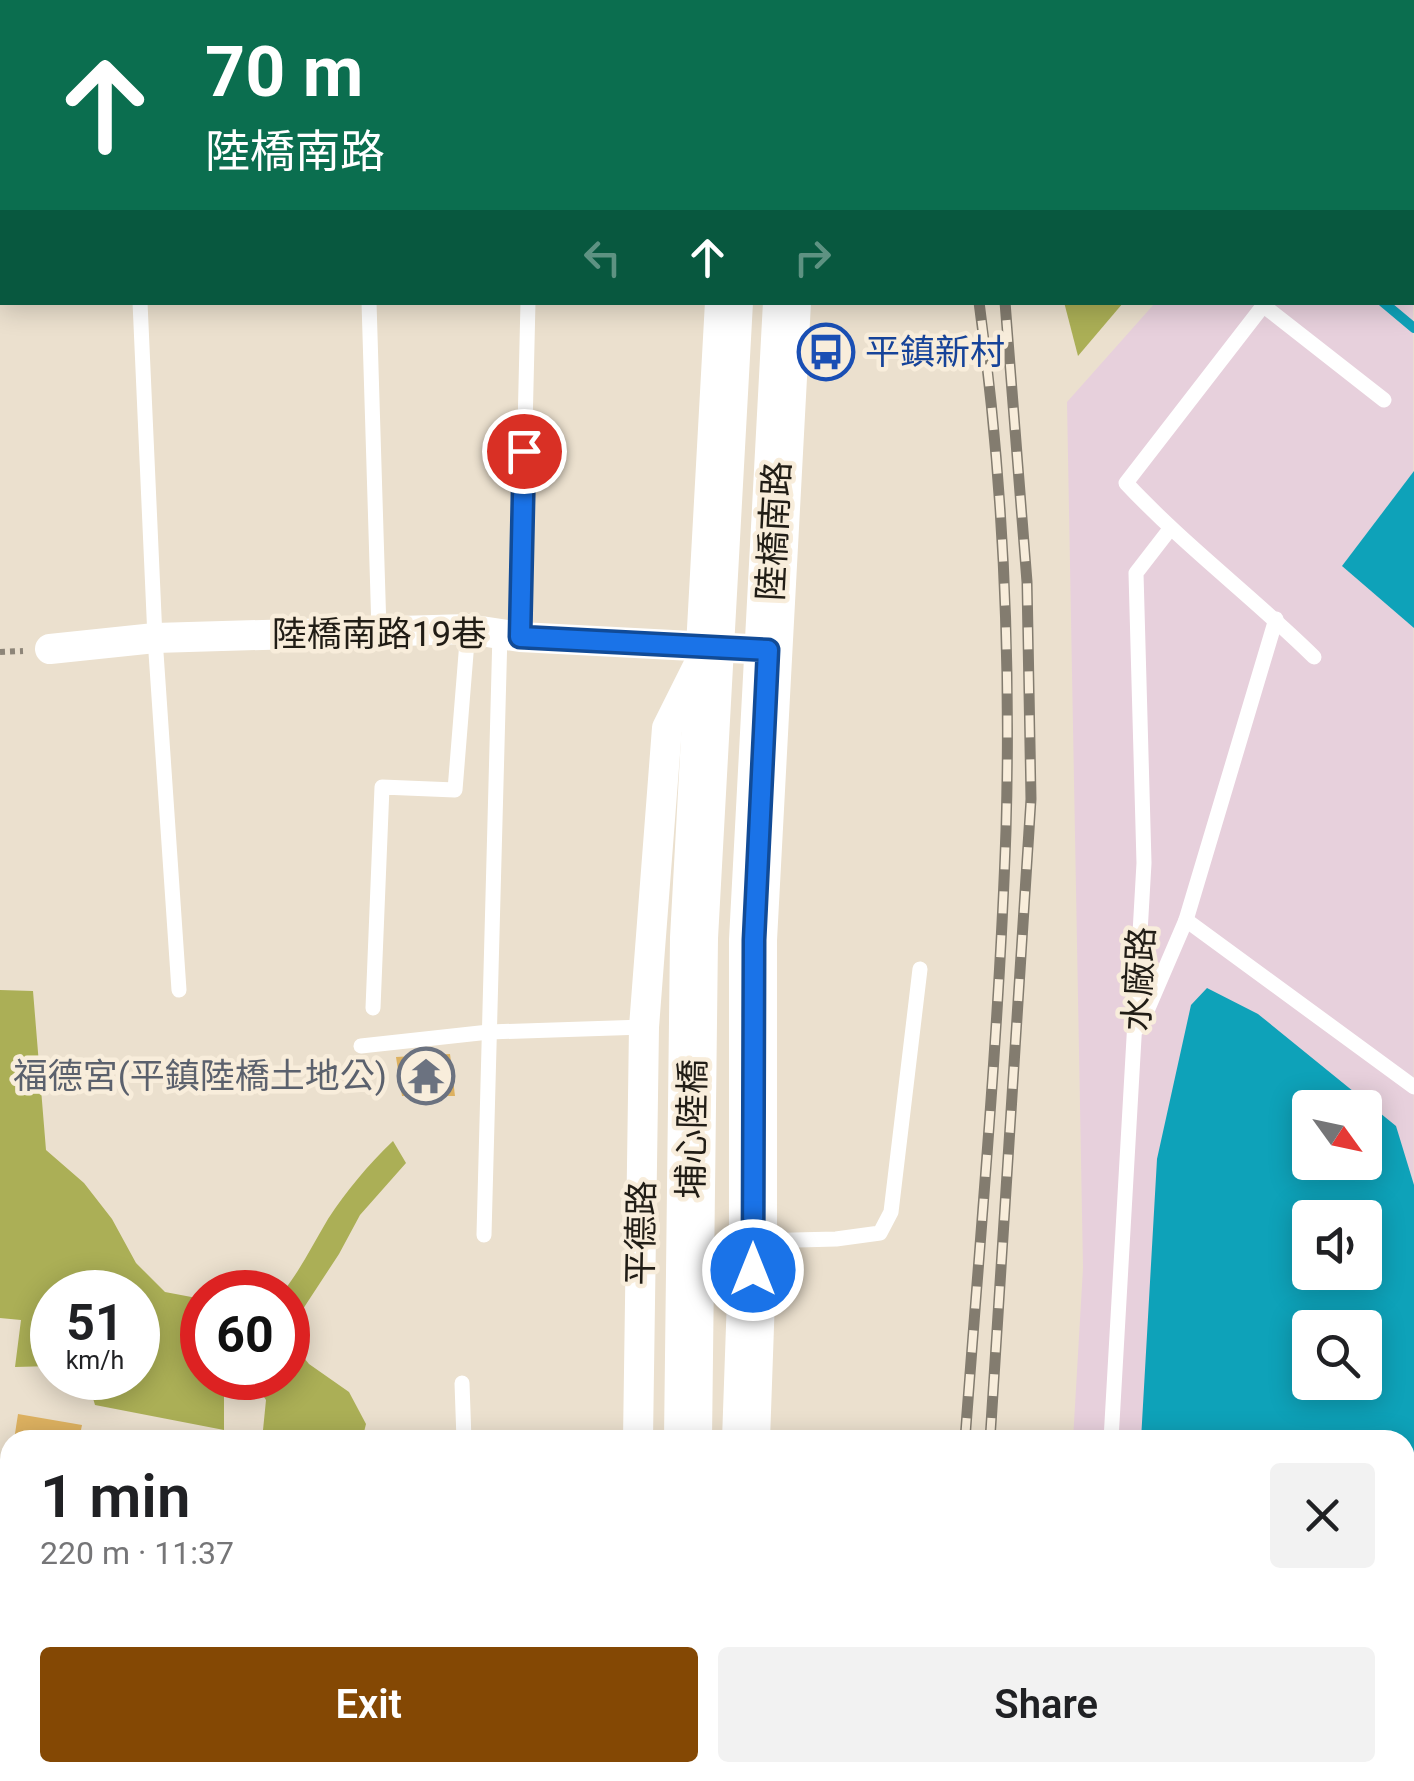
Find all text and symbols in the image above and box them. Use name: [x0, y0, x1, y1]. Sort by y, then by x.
text: 70 m: [205, 31, 363, 113]
icon: ahead: [40, 40, 170, 170]
text: 陸橋南路: [205, 125, 385, 178]
icon: left: [575, 230, 630, 285]
icon: ahead: [680, 230, 735, 285]
icon: right: [785, 230, 840, 285]
bus stop icon: 平鎮新村: [796, 322, 856, 382]
place label: 平鎮新村: [865, 332, 1005, 373]
pin: [482, 409, 567, 494]
icon: arrive: [497, 424, 552, 479]
street label: 陸橋南路: [750, 460, 799, 602]
street label: 陸橋南路19巷: [272, 614, 486, 655]
street label: 水廠路: [1116, 926, 1163, 1033]
temple icon: 福德宮(平鎮陸橋土地公): [396, 1046, 456, 1106]
place label: 福德宮(平鎮陸橋土地公): [13, 1056, 387, 1097]
street label: 埔心陸橋: [671, 1059, 714, 1199]
north arrow: [1292, 1090, 1382, 1180]
map controls: [1292, 1090, 1382, 1400]
street label: 平德路: [620, 1180, 663, 1286]
button: sound: [1292, 1200, 1382, 1290]
position arrow: [701, 1218, 805, 1322]
speed limit sign: 60: [180, 1270, 310, 1400]
text: 51: [66, 1294, 124, 1352]
button: search: [1292, 1310, 1382, 1400]
text: km/h: [66, 1346, 124, 1375]
text: 1 min: [40, 1461, 190, 1532]
button: close: [1270, 1463, 1375, 1568]
text: 220 m · 11:37: [40, 1534, 234, 1572]
button: Exit: [40, 1647, 698, 1762]
button: Share: [718, 1647, 1375, 1762]

